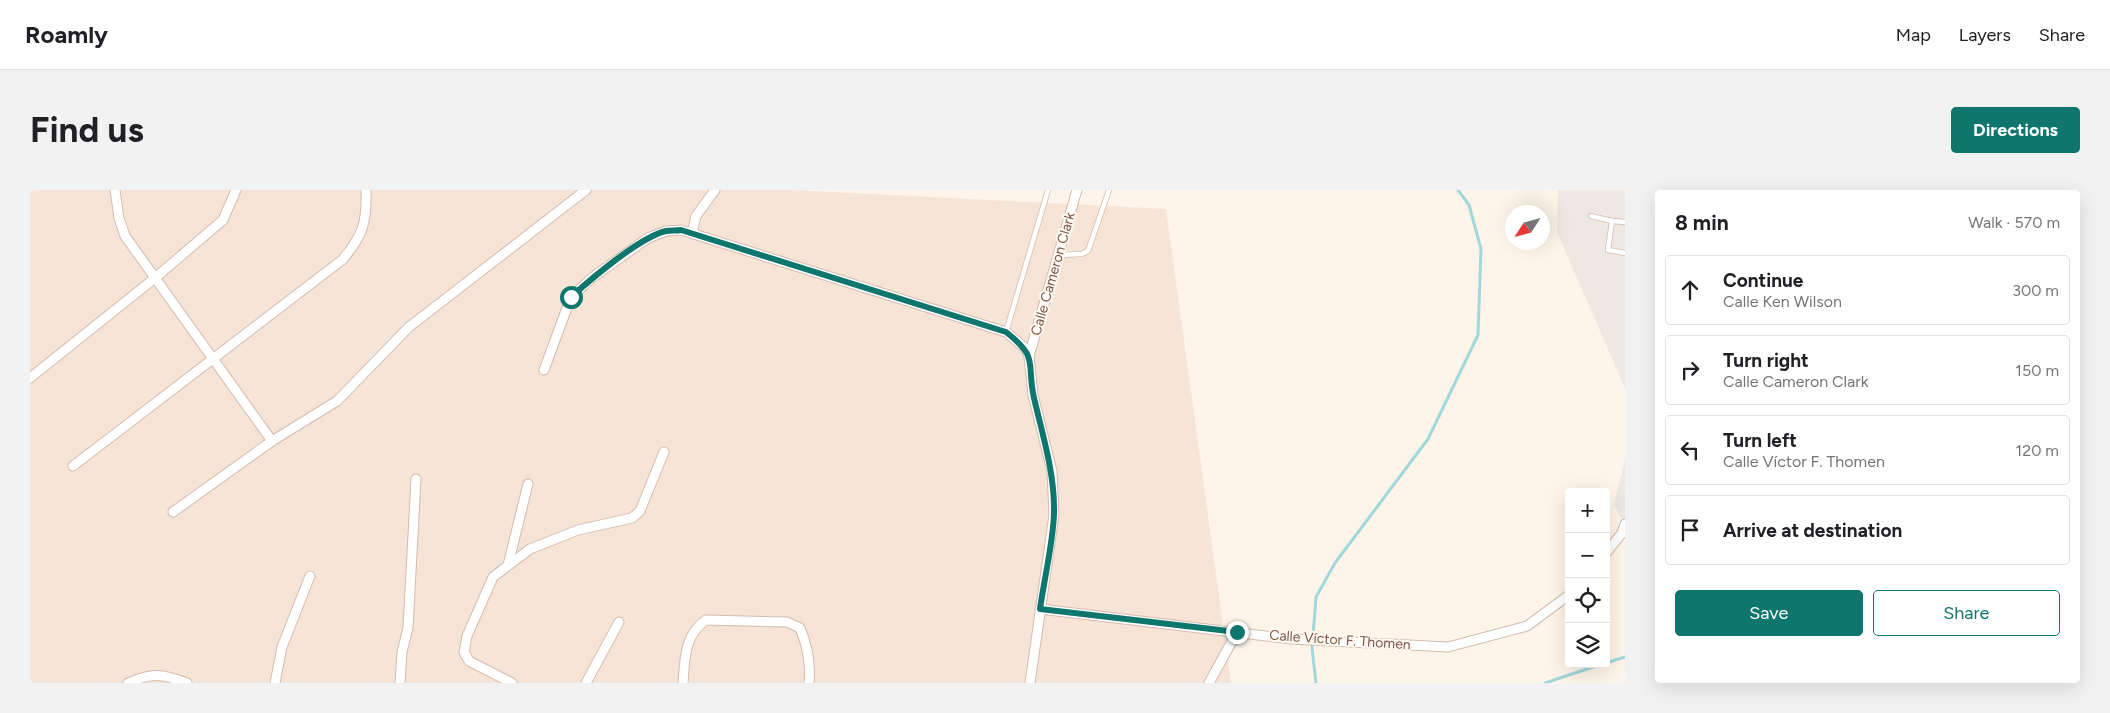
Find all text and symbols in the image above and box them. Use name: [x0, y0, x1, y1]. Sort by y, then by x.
text: Roamly: [25, 20, 108, 49]
text: Map: [1896, 24, 1931, 46]
text: Layers: [1959, 24, 2011, 46]
text: Share: [2039, 24, 2085, 46]
button: Directions: [1951, 107, 2080, 153]
text: Find us: [30, 109, 144, 151]
north arrow: [1505, 205, 1550, 250]
street label: Calle Cameron Clark: [1027, 210, 1079, 338]
text: 8 min: [1675, 210, 1729, 235]
text: Walk · 570 m: [1968, 213, 2060, 232]
text: Continue: [1723, 269, 1803, 292]
icon: ahead: [1676, 276, 1704, 304]
text: 300 m: [2012, 281, 2059, 300]
route start: [560, 286, 583, 309]
text: Calle Ken Wilson: [1723, 292, 1842, 311]
text: Turn right: [1723, 349, 1809, 372]
icon: right: [1676, 356, 1704, 384]
text: 150 m: [2015, 361, 2059, 380]
text: Calle Cameron Clark: [1723, 372, 1868, 391]
text: Turn left: [1723, 429, 1797, 452]
icon: left: [1676, 436, 1704, 464]
text: 120 m: [2016, 441, 2059, 460]
text: Calle Víctor F. Thomen: [1723, 452, 1885, 471]
map controls: [1565, 488, 1610, 668]
button: +: [1565, 488, 1610, 533]
icon: arrive: [1676, 516, 1704, 544]
text: Arrive at destination: [1723, 519, 1902, 542]
button: −: [1565, 533, 1610, 578]
button: locate: [1565, 578, 1610, 623]
button: Save: [1675, 590, 1863, 636]
button: Share: [1873, 590, 2060, 636]
route end: [1226, 621, 1249, 644]
button: layers: [1565, 623, 1610, 668]
street label: Calle Víctor F. Thomen: [1269, 627, 1411, 653]

